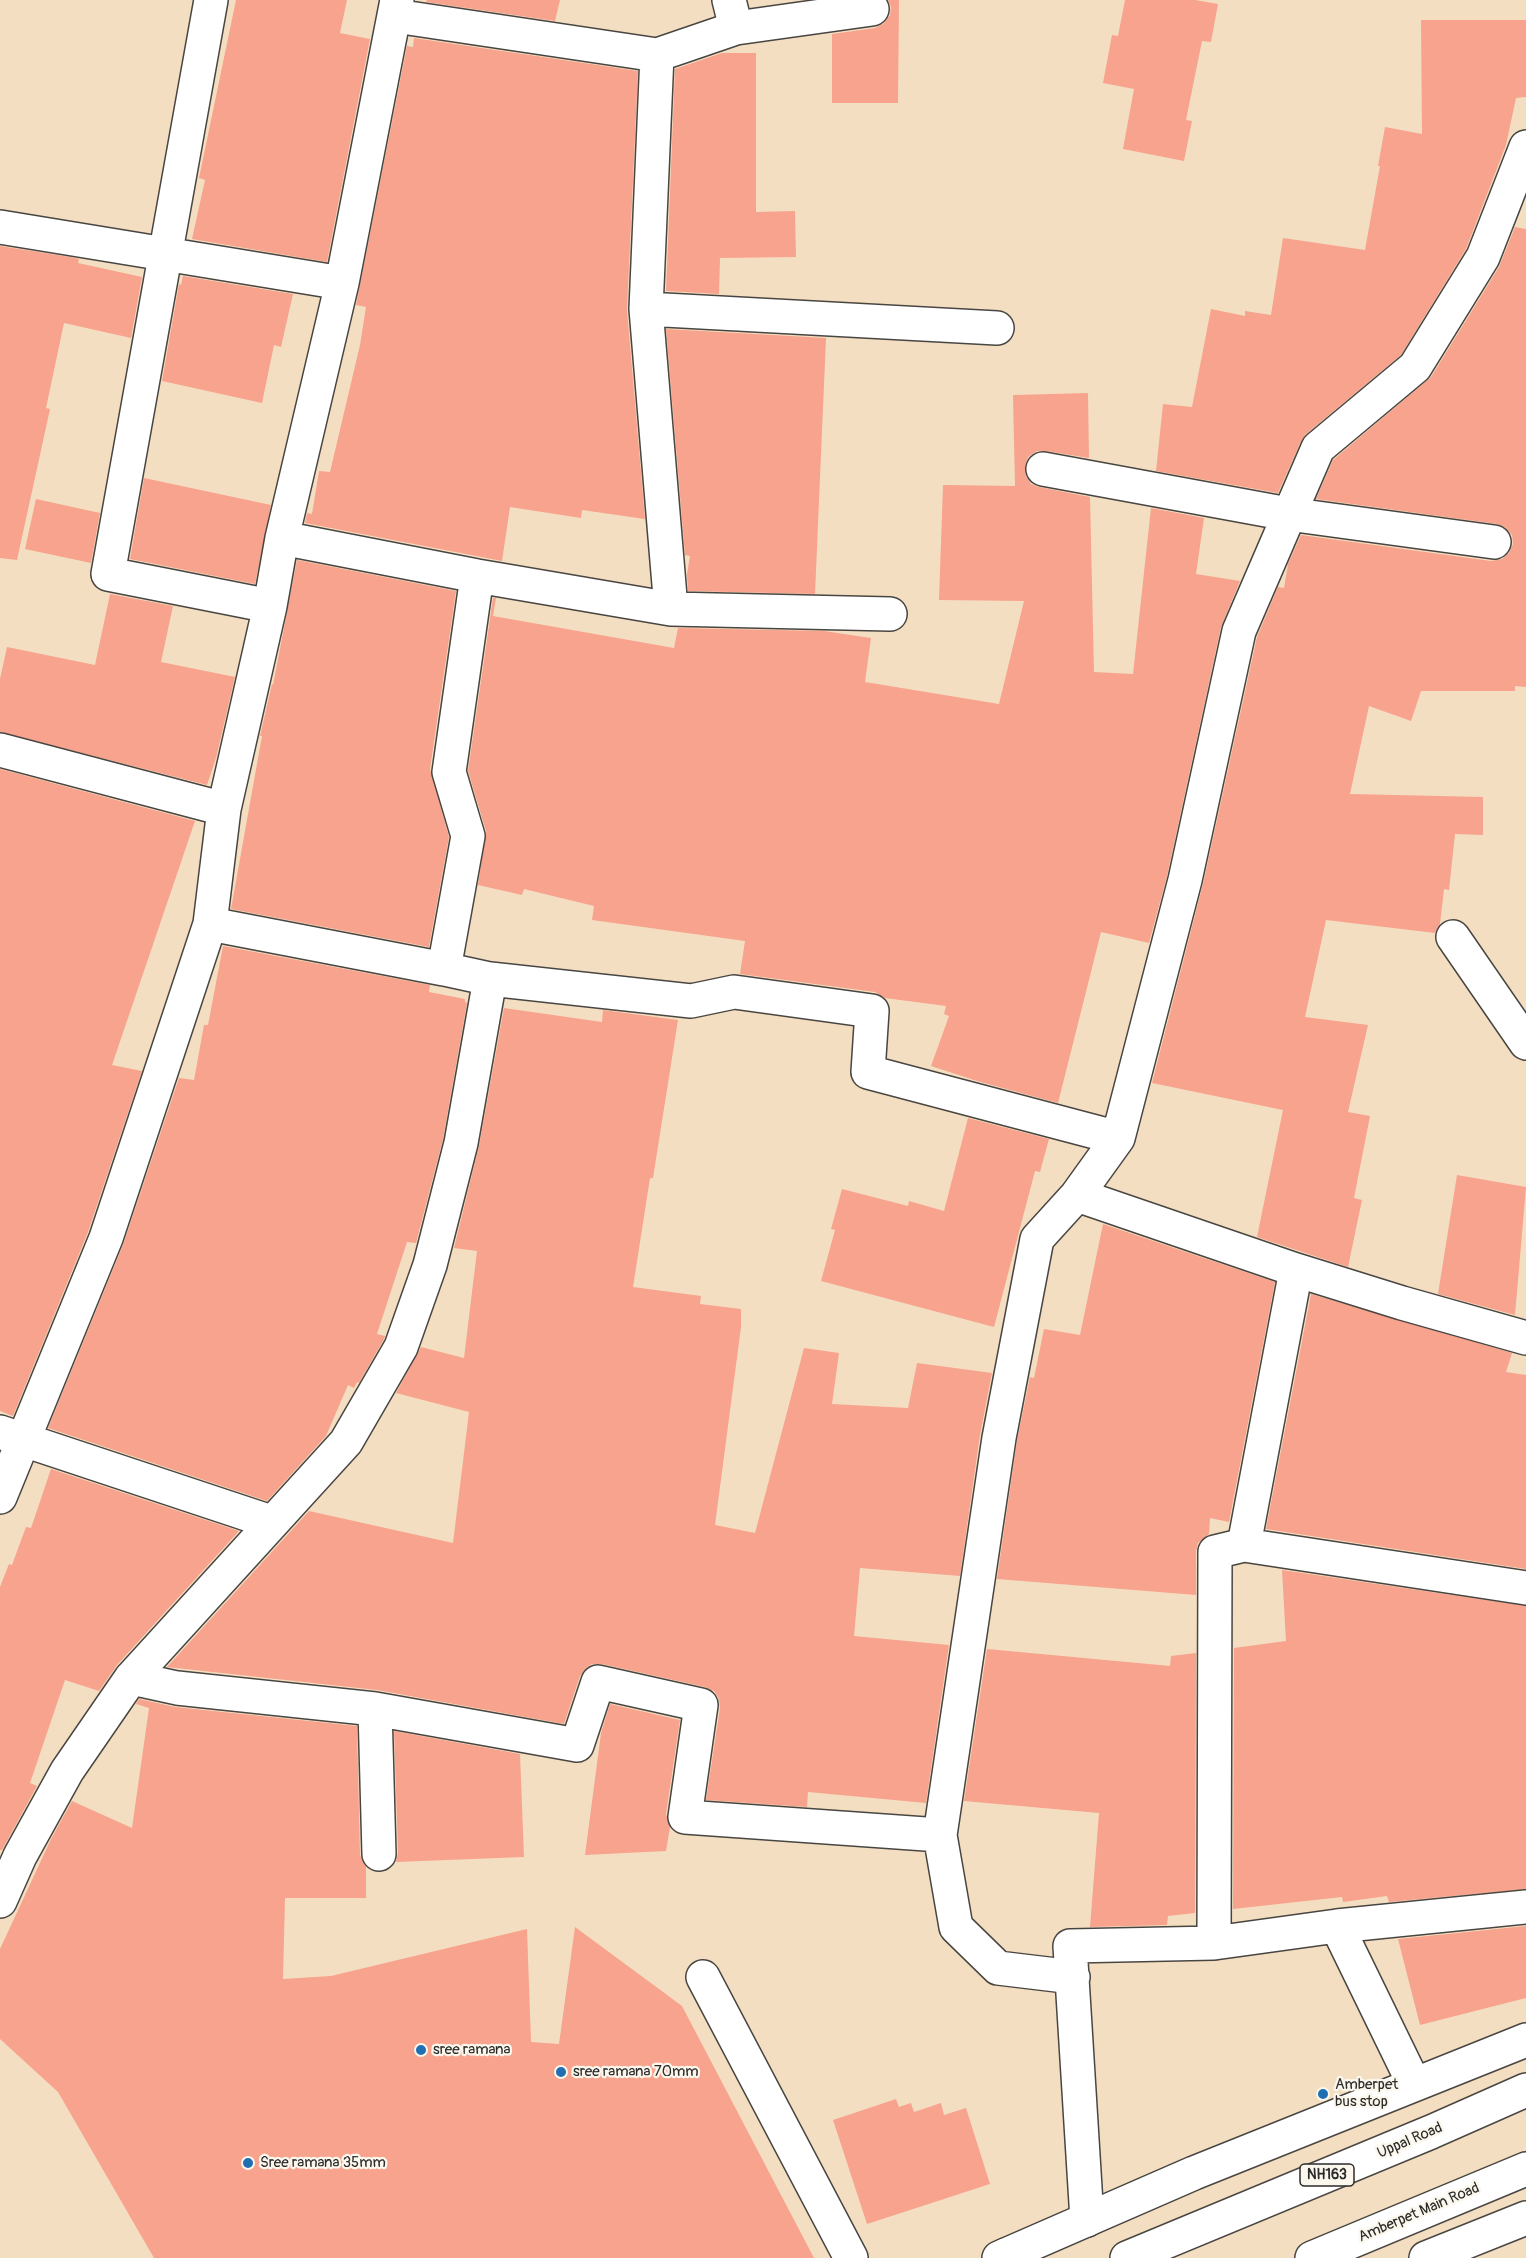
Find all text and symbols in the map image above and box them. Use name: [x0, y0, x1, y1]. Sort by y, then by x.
place label: sree ramana: [433, 2041, 510, 2059]
marker: sree ramana: [414, 2043, 428, 2057]
place label: sree ramana 70mm: [573, 2063, 699, 2081]
marker: sree ramana 70mm: [554, 2065, 568, 2079]
place label: Amberpet bus stop: [1335, 2076, 1398, 2111]
marker: Amberpet bus stop: [1316, 2087, 1330, 2101]
street label: Uppal Road: [1375, 2119, 1445, 2163]
place label: Sree ramana 35mm: [260, 2154, 386, 2172]
marker: Sree ramana 35mm: [241, 2156, 255, 2170]
road number: NH163: [1300, 2164, 1354, 2186]
street label: Amberpet Main Road: [1356, 2179, 1482, 2247]

